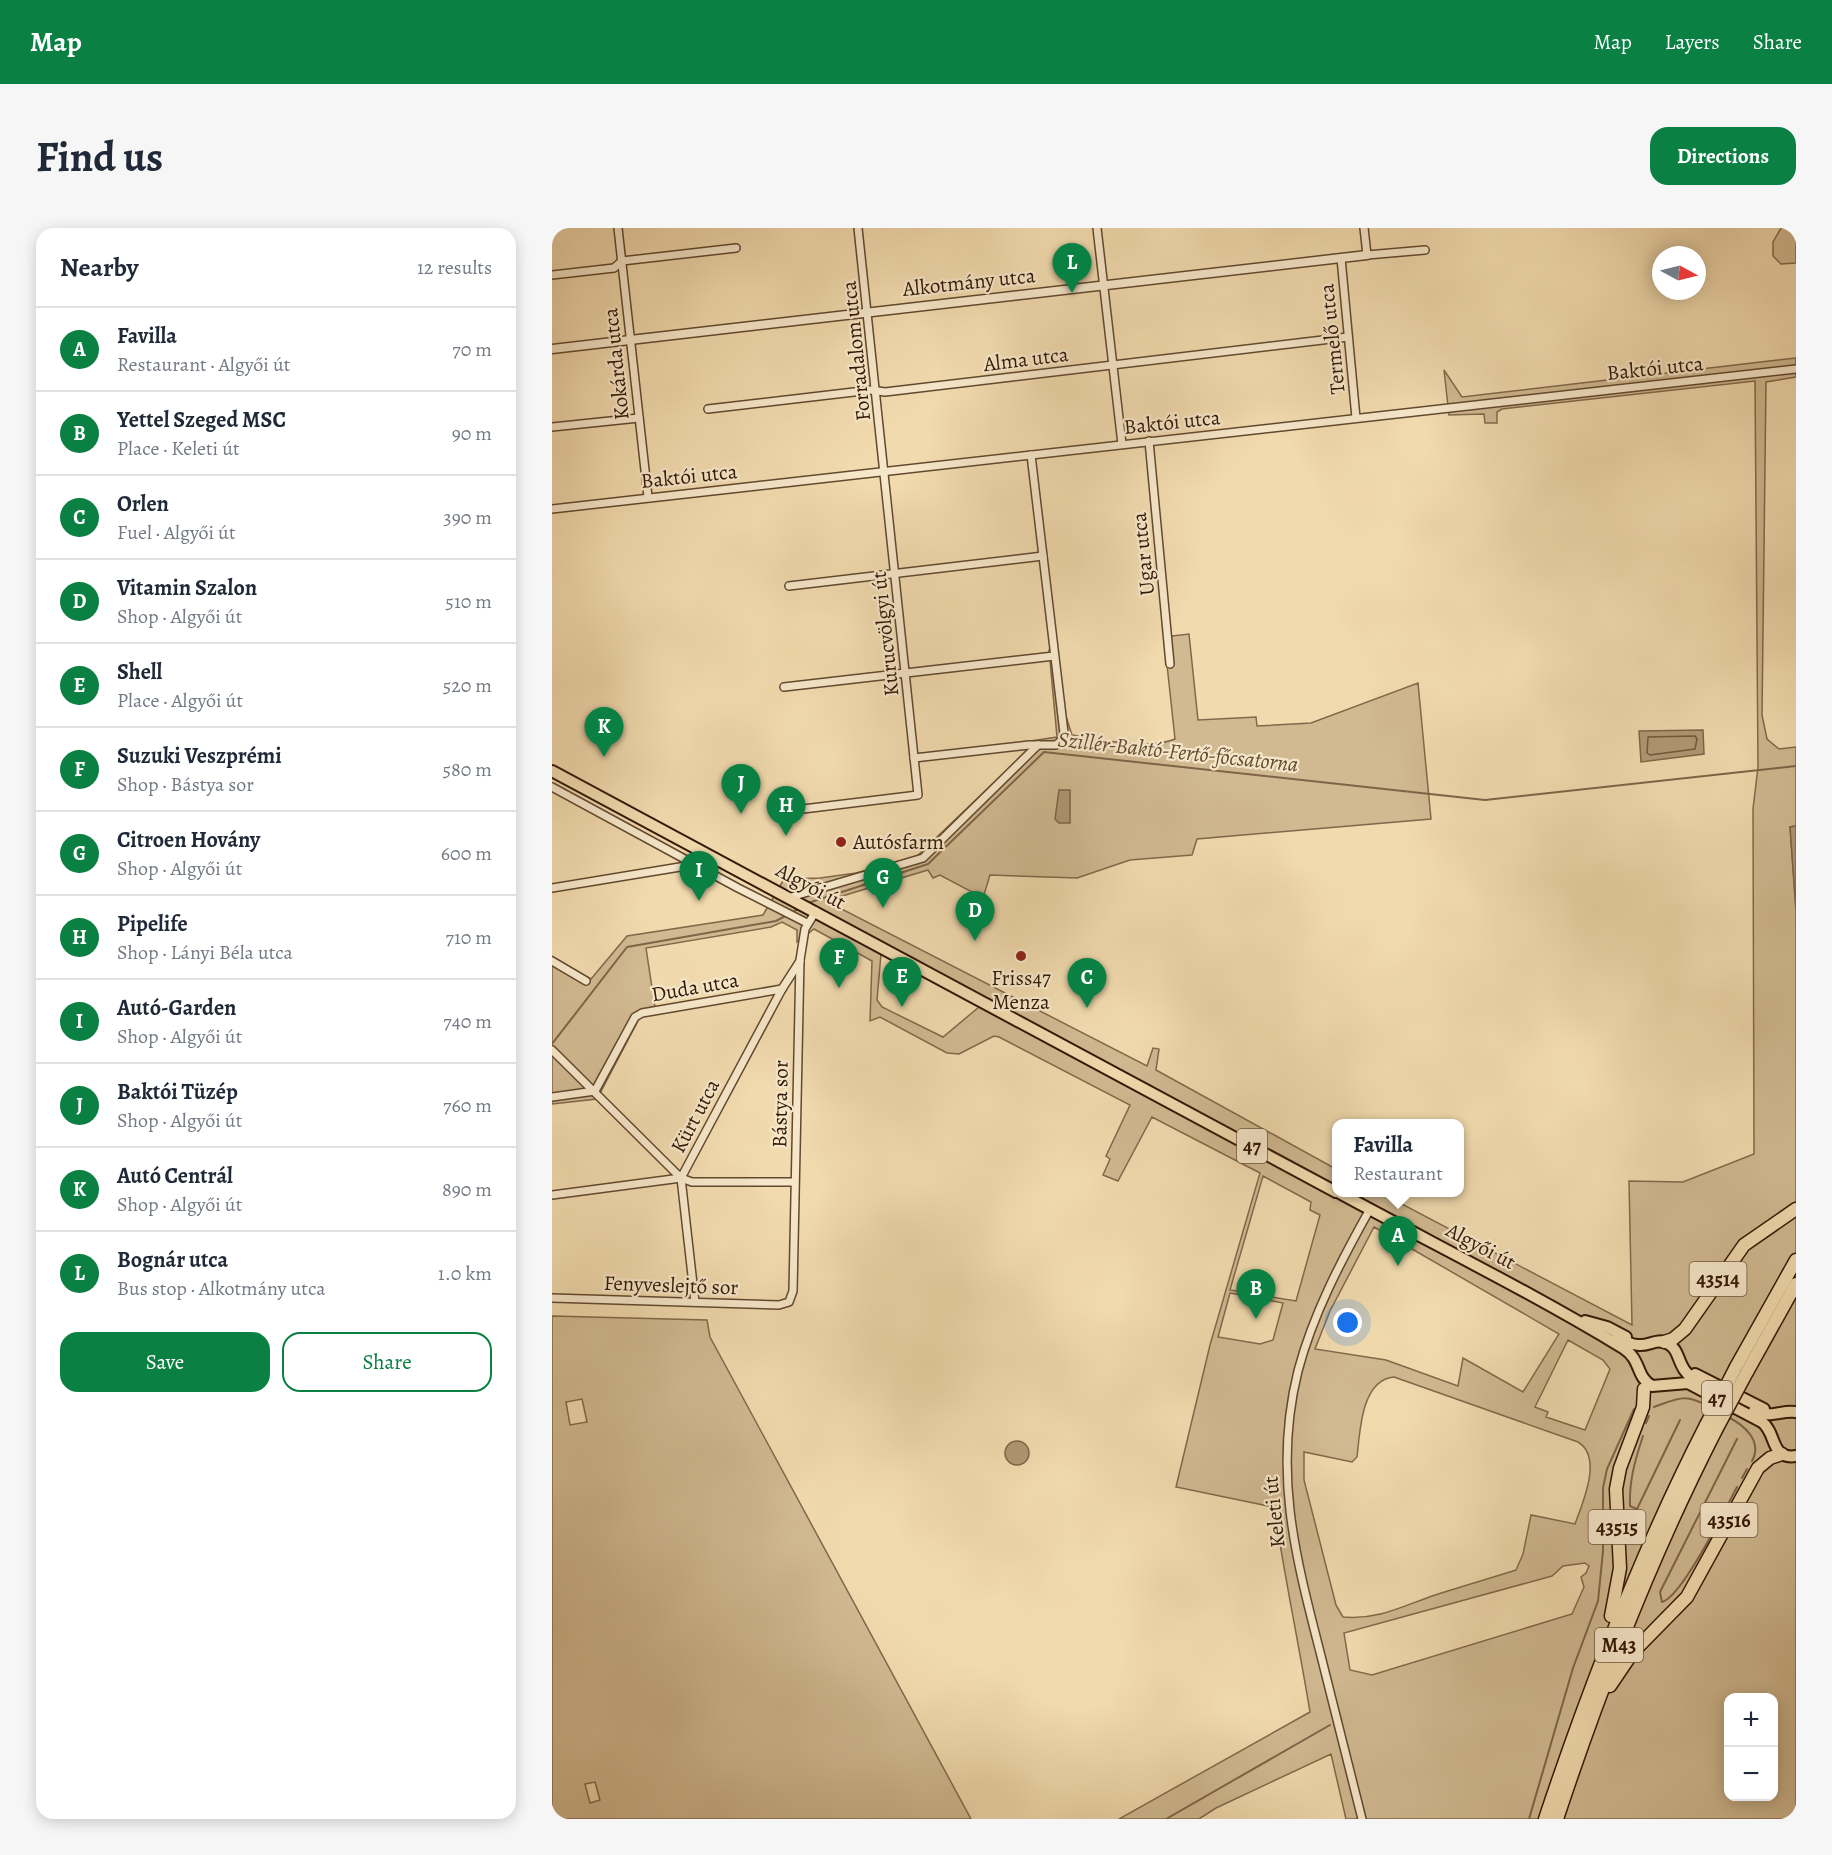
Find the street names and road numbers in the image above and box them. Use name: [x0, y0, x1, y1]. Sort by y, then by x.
street label: Alkotmány utca: [900, 261, 1037, 303]
street label: Forradalom utca: [835, 279, 877, 423]
street label: Termelő utca: [1312, 282, 1352, 396]
street label: Kokárda utca: [596, 306, 636, 421]
street label: Alma utca: [981, 340, 1070, 378]
street label: Baktói utca: [1605, 349, 1705, 387]
street label: Baktói utca: [1122, 403, 1222, 441]
street label: Baktói utca: [639, 457, 739, 495]
street label: Ugar utca: [1125, 511, 1161, 597]
street label: Kurucvölgyi út: [865, 570, 905, 698]
street label: Algyői út: [770, 855, 851, 916]
street label: Duda utca: [649, 966, 741, 1008]
street label: Bástya sor: [765, 1060, 795, 1148]
street label: Kürt utca: [664, 1074, 726, 1158]
road number: 47: [1237, 1129, 1267, 1163]
street label: Algyői út: [1440, 1215, 1521, 1276]
road number: 43514: [1690, 1262, 1746, 1296]
street label: Fenyveslejtő sor: [603, 1269, 739, 1301]
road number: 47: [1702, 1381, 1732, 1415]
street label: Keleti út: [1256, 1475, 1292, 1549]
road number: 43516: [1700, 1503, 1758, 1537]
road number: 43515: [1588, 1510, 1646, 1544]
road number: M43: [1595, 1628, 1643, 1662]

